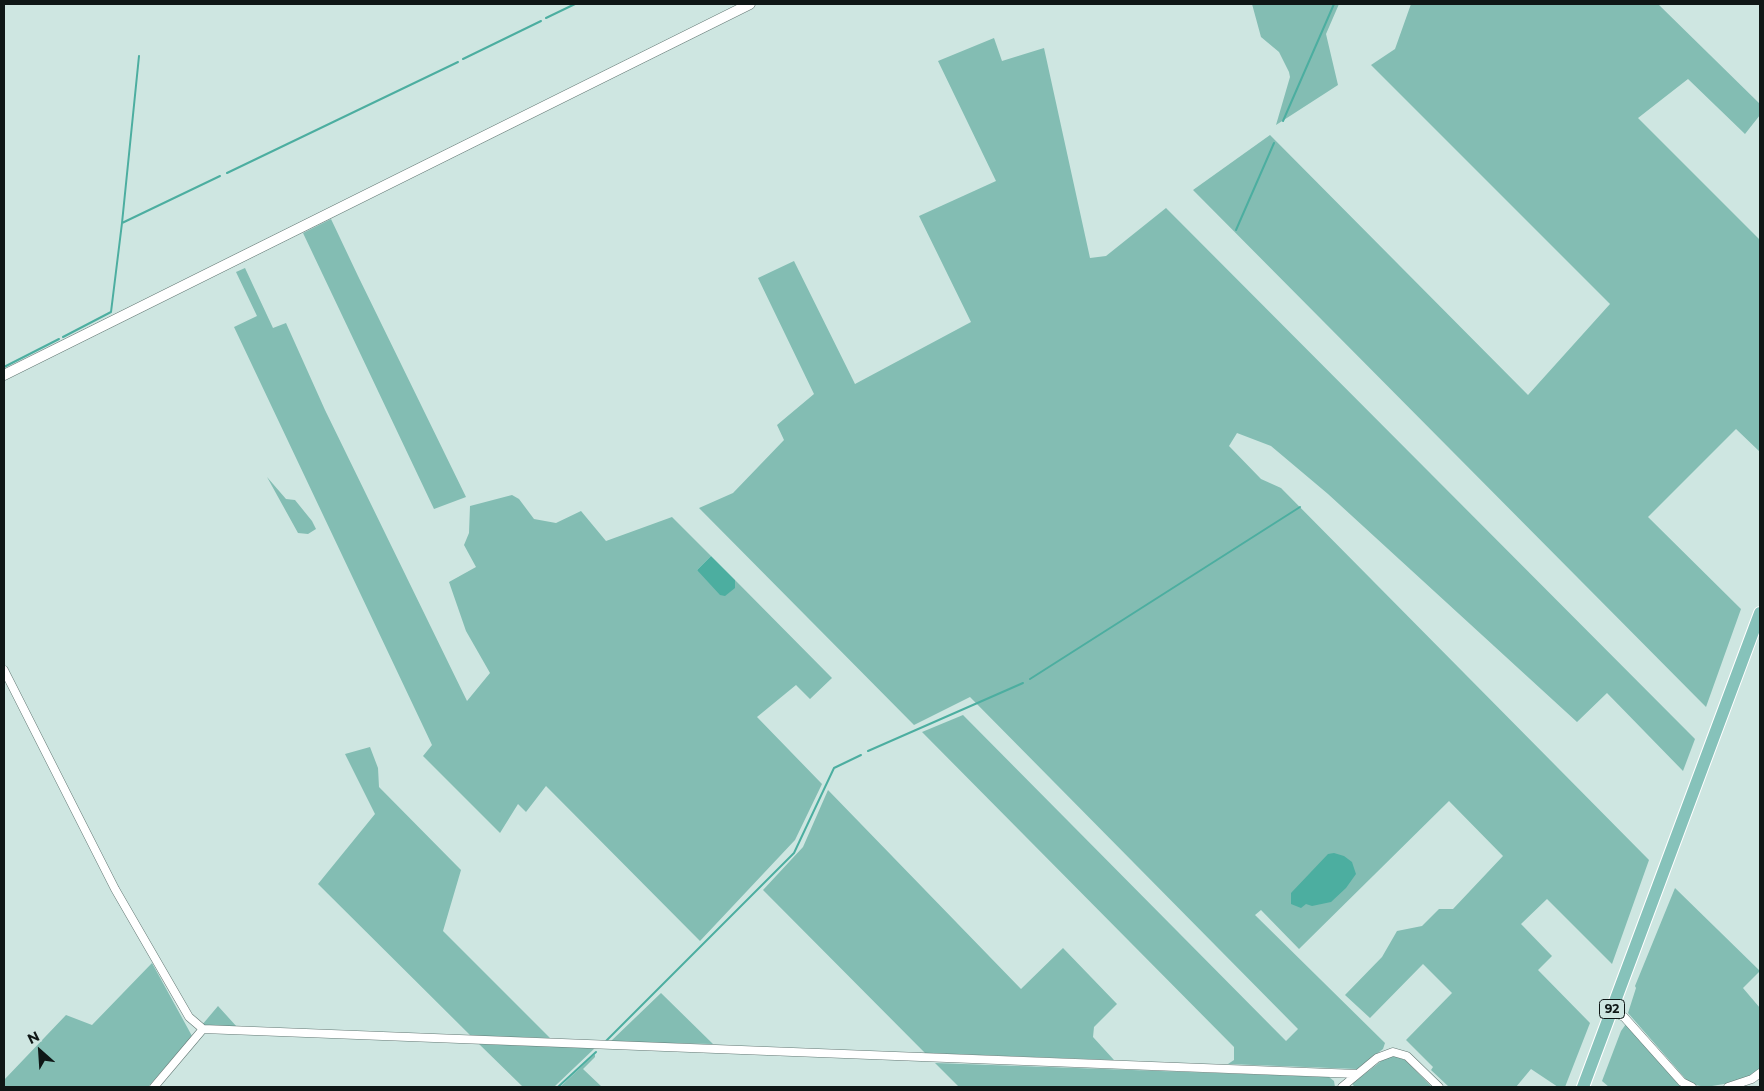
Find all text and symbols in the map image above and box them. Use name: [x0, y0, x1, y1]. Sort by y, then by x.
road number: 92: [1600, 1000, 1624, 1019]
north arrow: [15, 1026, 65, 1076]
text: N: [24, 1027, 42, 1048]

